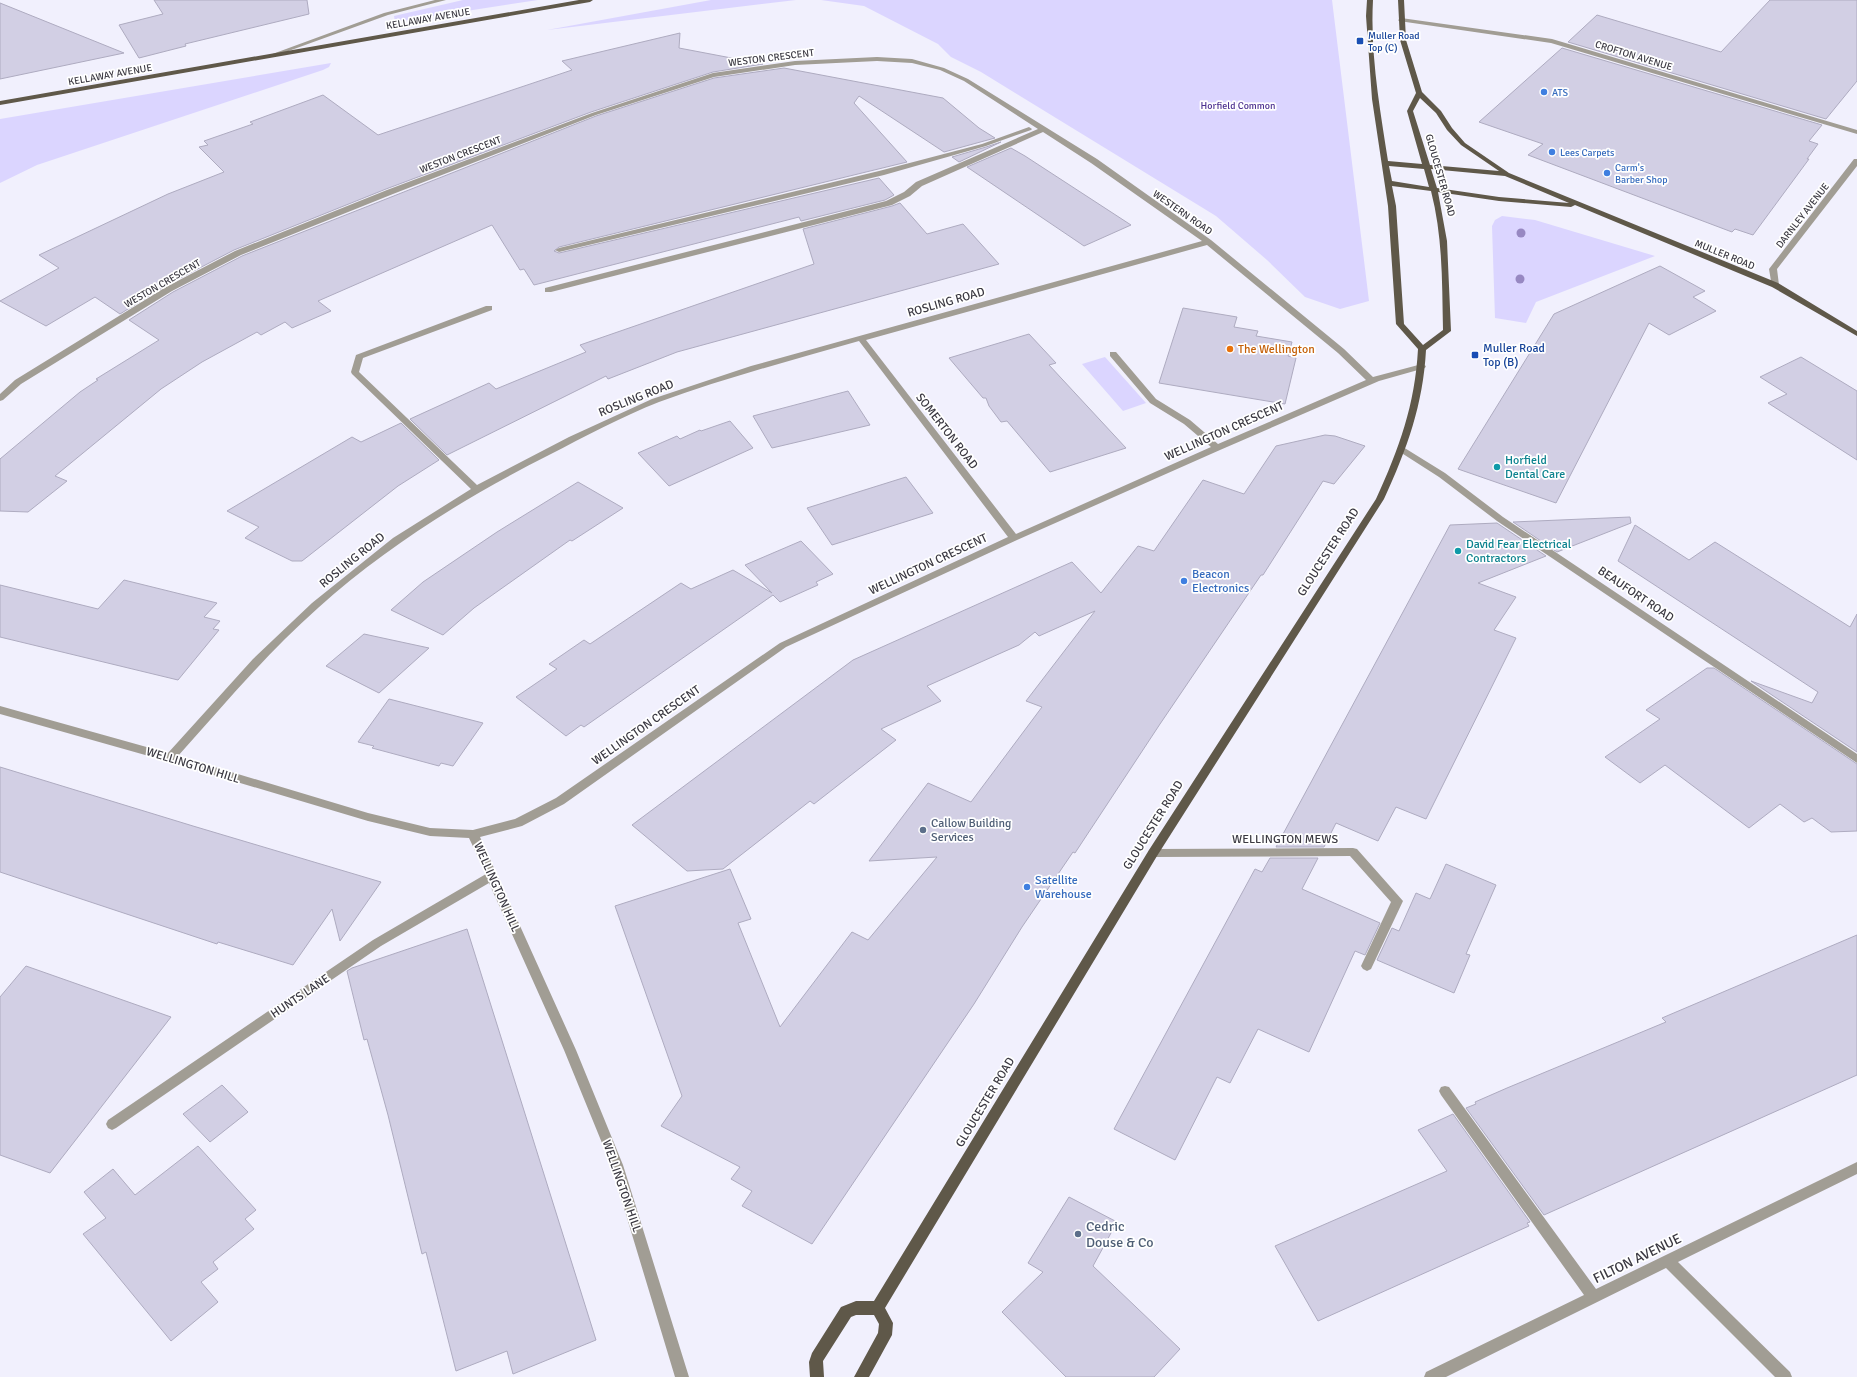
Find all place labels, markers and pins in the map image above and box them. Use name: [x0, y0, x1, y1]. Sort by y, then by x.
place label: Muller Road Top (C): [1368, 30, 1420, 54]
marker: Muller Road Top (C): [1355, 36, 1365, 46]
marker: ATS: [1539, 87, 1549, 97]
place label: ATS: [1552, 87, 1568, 99]
marker: Lees Carpets: [1547, 147, 1557, 157]
place label: Lees Carpets: [1560, 147, 1615, 159]
place label: Carm's Barber Shop: [1615, 162, 1667, 186]
marker: Carm's Barber Shop: [1602, 168, 1612, 178]
place label: Muller Road Top (B): [1483, 341, 1545, 370]
place label: The Wellington: [1238, 342, 1315, 357]
marker: The Wellington: [1225, 344, 1235, 354]
marker: Muller Road Top (B): [1470, 350, 1480, 360]
place label: Horfield Dental Care: [1505, 453, 1565, 482]
marker: Horfield Dental Care: [1492, 462, 1502, 472]
place label: David Fear Electrical Contractors: [1466, 537, 1572, 566]
marker: David Fear Electrical Contractors: [1453, 546, 1463, 556]
place label: Beacon Electronics: [1192, 567, 1249, 596]
marker: Beacon Electronics: [1179, 576, 1189, 586]
place label: Callow Building Services: [931, 816, 1011, 845]
marker: Callow Building Services: [918, 825, 928, 835]
place label: Satellite Warehouse: [1035, 873, 1092, 902]
marker: Satellite Warehouse: [1022, 882, 1032, 892]
place label: Cedric Douse & Co: [1086, 1218, 1154, 1251]
marker: Cedric Douse & Co: [1073, 1229, 1083, 1239]

